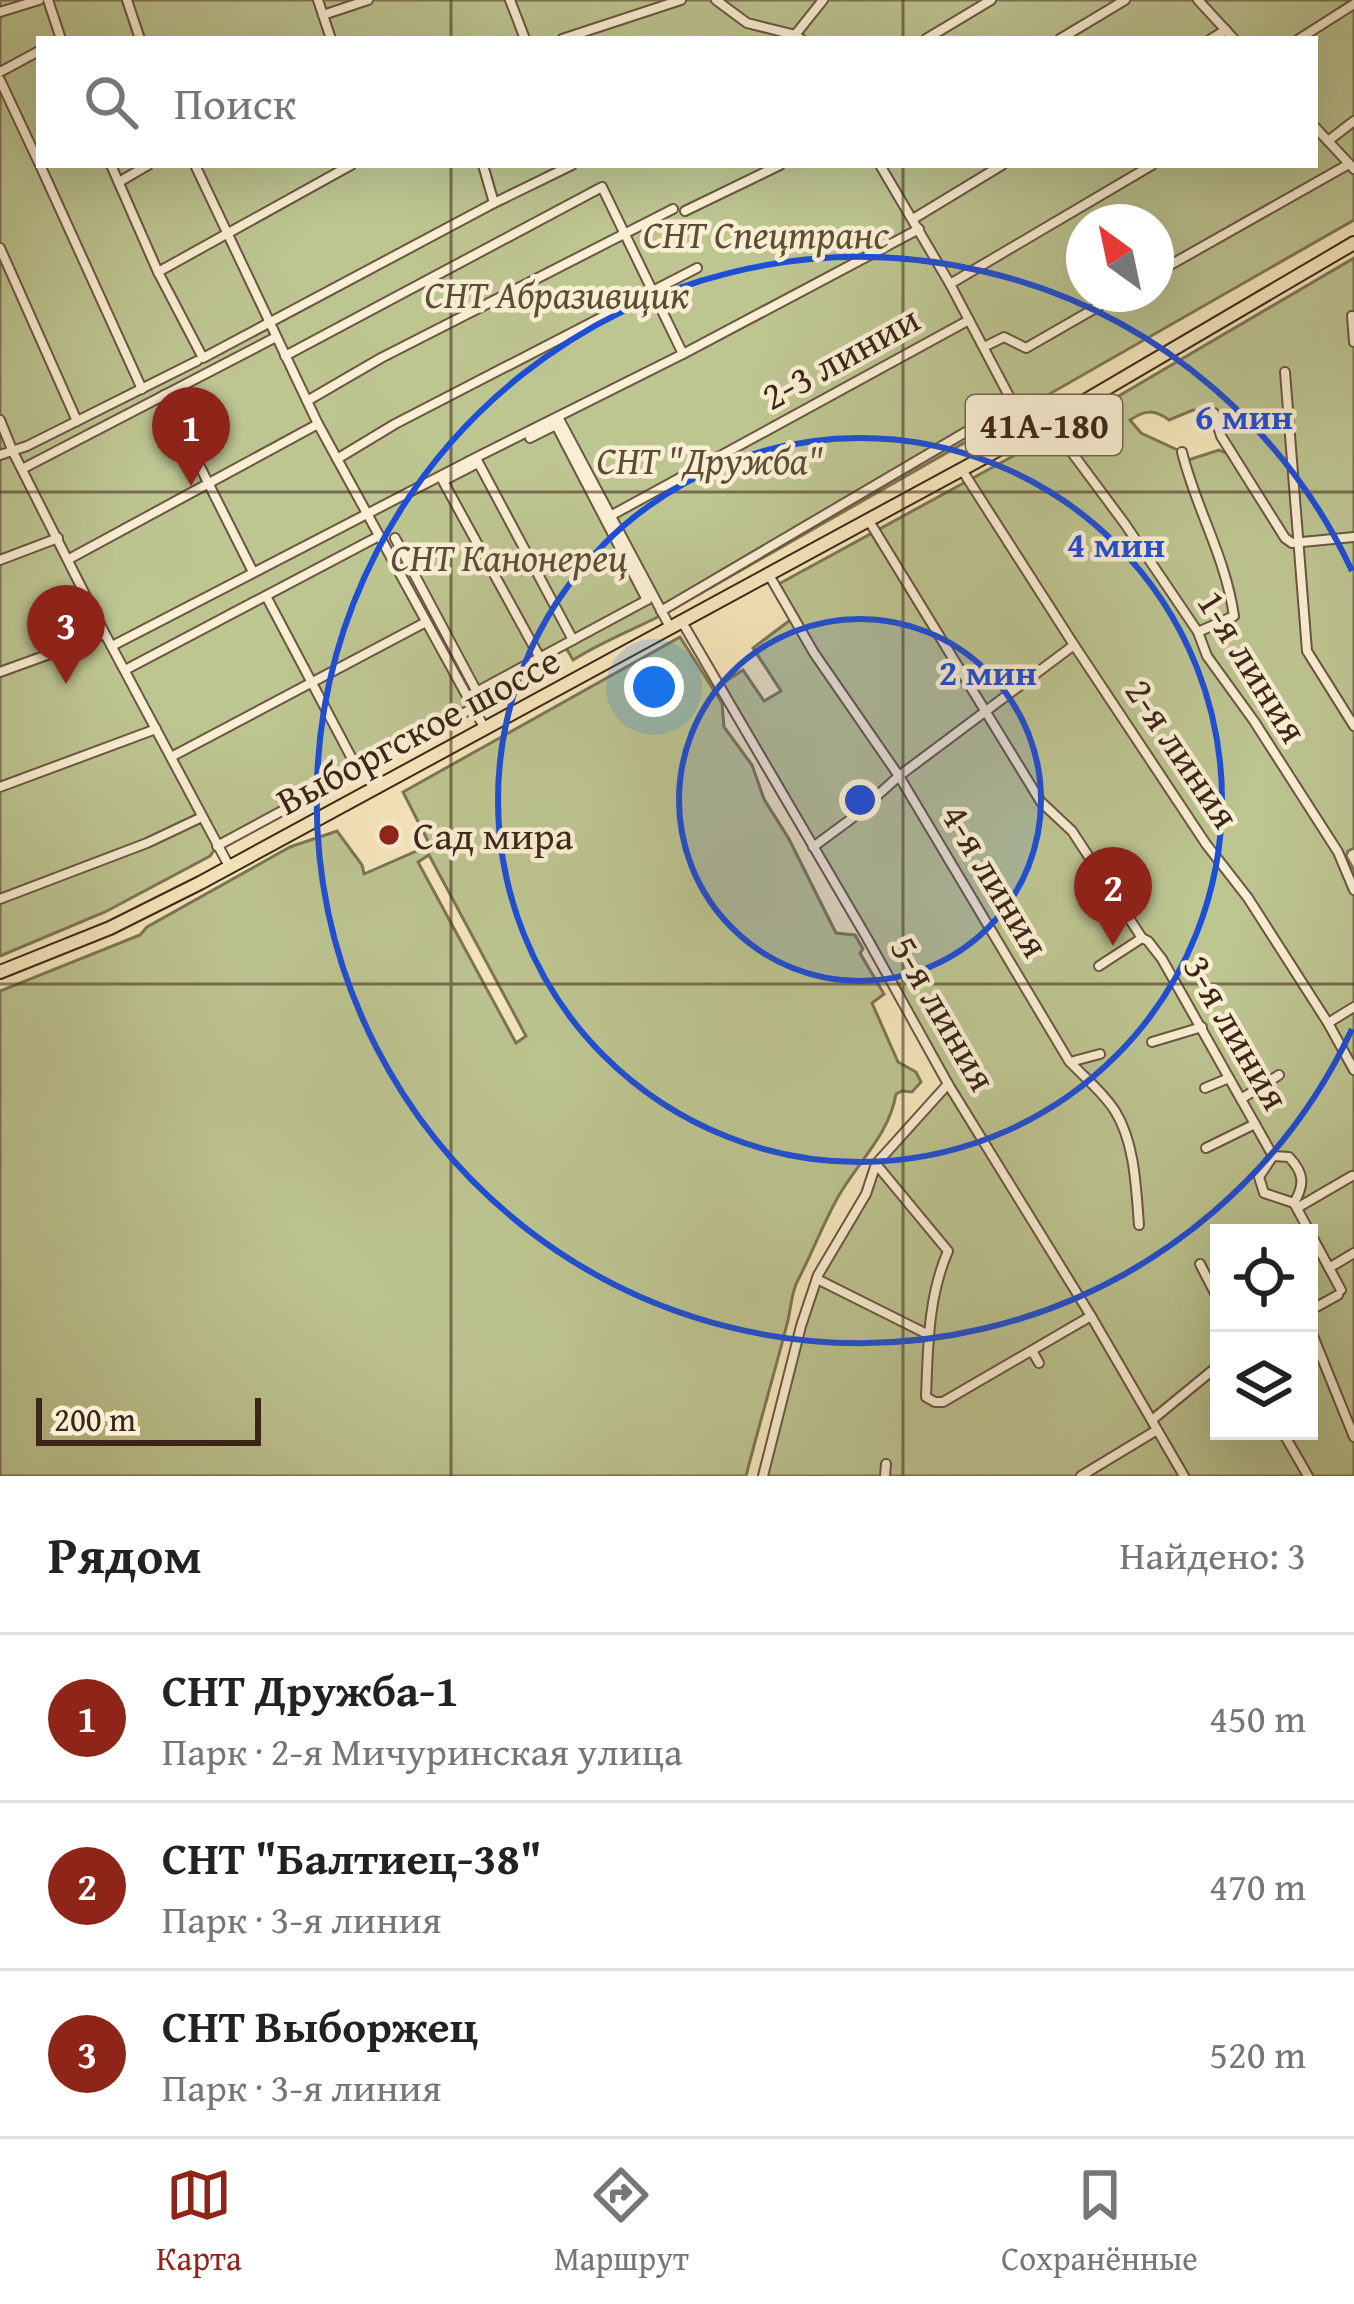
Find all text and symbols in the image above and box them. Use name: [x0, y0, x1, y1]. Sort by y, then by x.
search box: [36, 36, 1318, 168]
icon: search: [78, 69, 144, 135]
text: Поиск: [174, 70, 296, 135]
north arrow: [1066, 204, 1174, 312]
park label: СНТ Спецтранс: [643, 205, 890, 262]
park label: СНТ Абразивщик: [424, 265, 690, 322]
street label: 2-3 линии: [750, 290, 929, 423]
pin: 1: [152, 387, 230, 486]
text: 6 мин: [1195, 389, 1293, 442]
road number: 41А-180: [966, 395, 1122, 455]
park label: СНТ "Дружба": [596, 431, 824, 488]
text: 4 мин: [1067, 517, 1165, 570]
park label: СНТ Канонерец: [391, 528, 628, 585]
street label: 1-я линия: [1184, 578, 1323, 753]
pin: 3: [27, 585, 105, 684]
street label: Выборгское шоссе: [266, 631, 570, 828]
text: 2 мин: [939, 645, 1037, 698]
your location: [624, 657, 684, 717]
street label: 2-я линия: [1112, 666, 1255, 839]
centre of rings: [839, 779, 881, 821]
street label: 4-я линия: [928, 792, 1065, 968]
place label: Сад мира: [413, 806, 574, 863]
marker: Сад мира: [376, 822, 402, 848]
pin: 2: [1074, 847, 1152, 946]
street label: 5-я линия: [877, 925, 1012, 1101]
street label: 3-я линия: [1170, 944, 1305, 1120]
map controls: [1210, 1224, 1318, 1440]
button: locate: [1210, 1224, 1318, 1332]
button: layers: [1210, 1332, 1318, 1440]
scale bar: [36, 1392, 261, 1445]
text: 200 m: [54, 1395, 136, 1443]
text: Рядом: [48, 1517, 202, 1592]
text: Найдено: 3: [1119, 1526, 1306, 1583]
text: СНТ Дружба-1: [162, 1657, 459, 1722]
text: 1: [77, 1689, 97, 1746]
text: 450 m: [1209, 1689, 1306, 1746]
text: Парк · 2-я Мичуринская улица: [162, 1722, 683, 1779]
text: СНТ "Балтиец-38": [162, 1825, 542, 1890]
text: 2: [77, 1857, 97, 1914]
text: 470 m: [1209, 1857, 1306, 1914]
text: Парк · 3-я линия: [162, 1890, 442, 1947]
text: СНТ Выборжец: [162, 1993, 478, 2058]
text: 3: [77, 2025, 97, 2082]
text: 520 m: [1209, 2025, 1306, 2082]
text: Парк · 3-я линия: [162, 2058, 442, 2115]
tab: Карта: [156, 2162, 242, 2282]
tab: Маршрут: [554, 2162, 689, 2282]
tab: Сохранённые: [1001, 2162, 1198, 2282]

